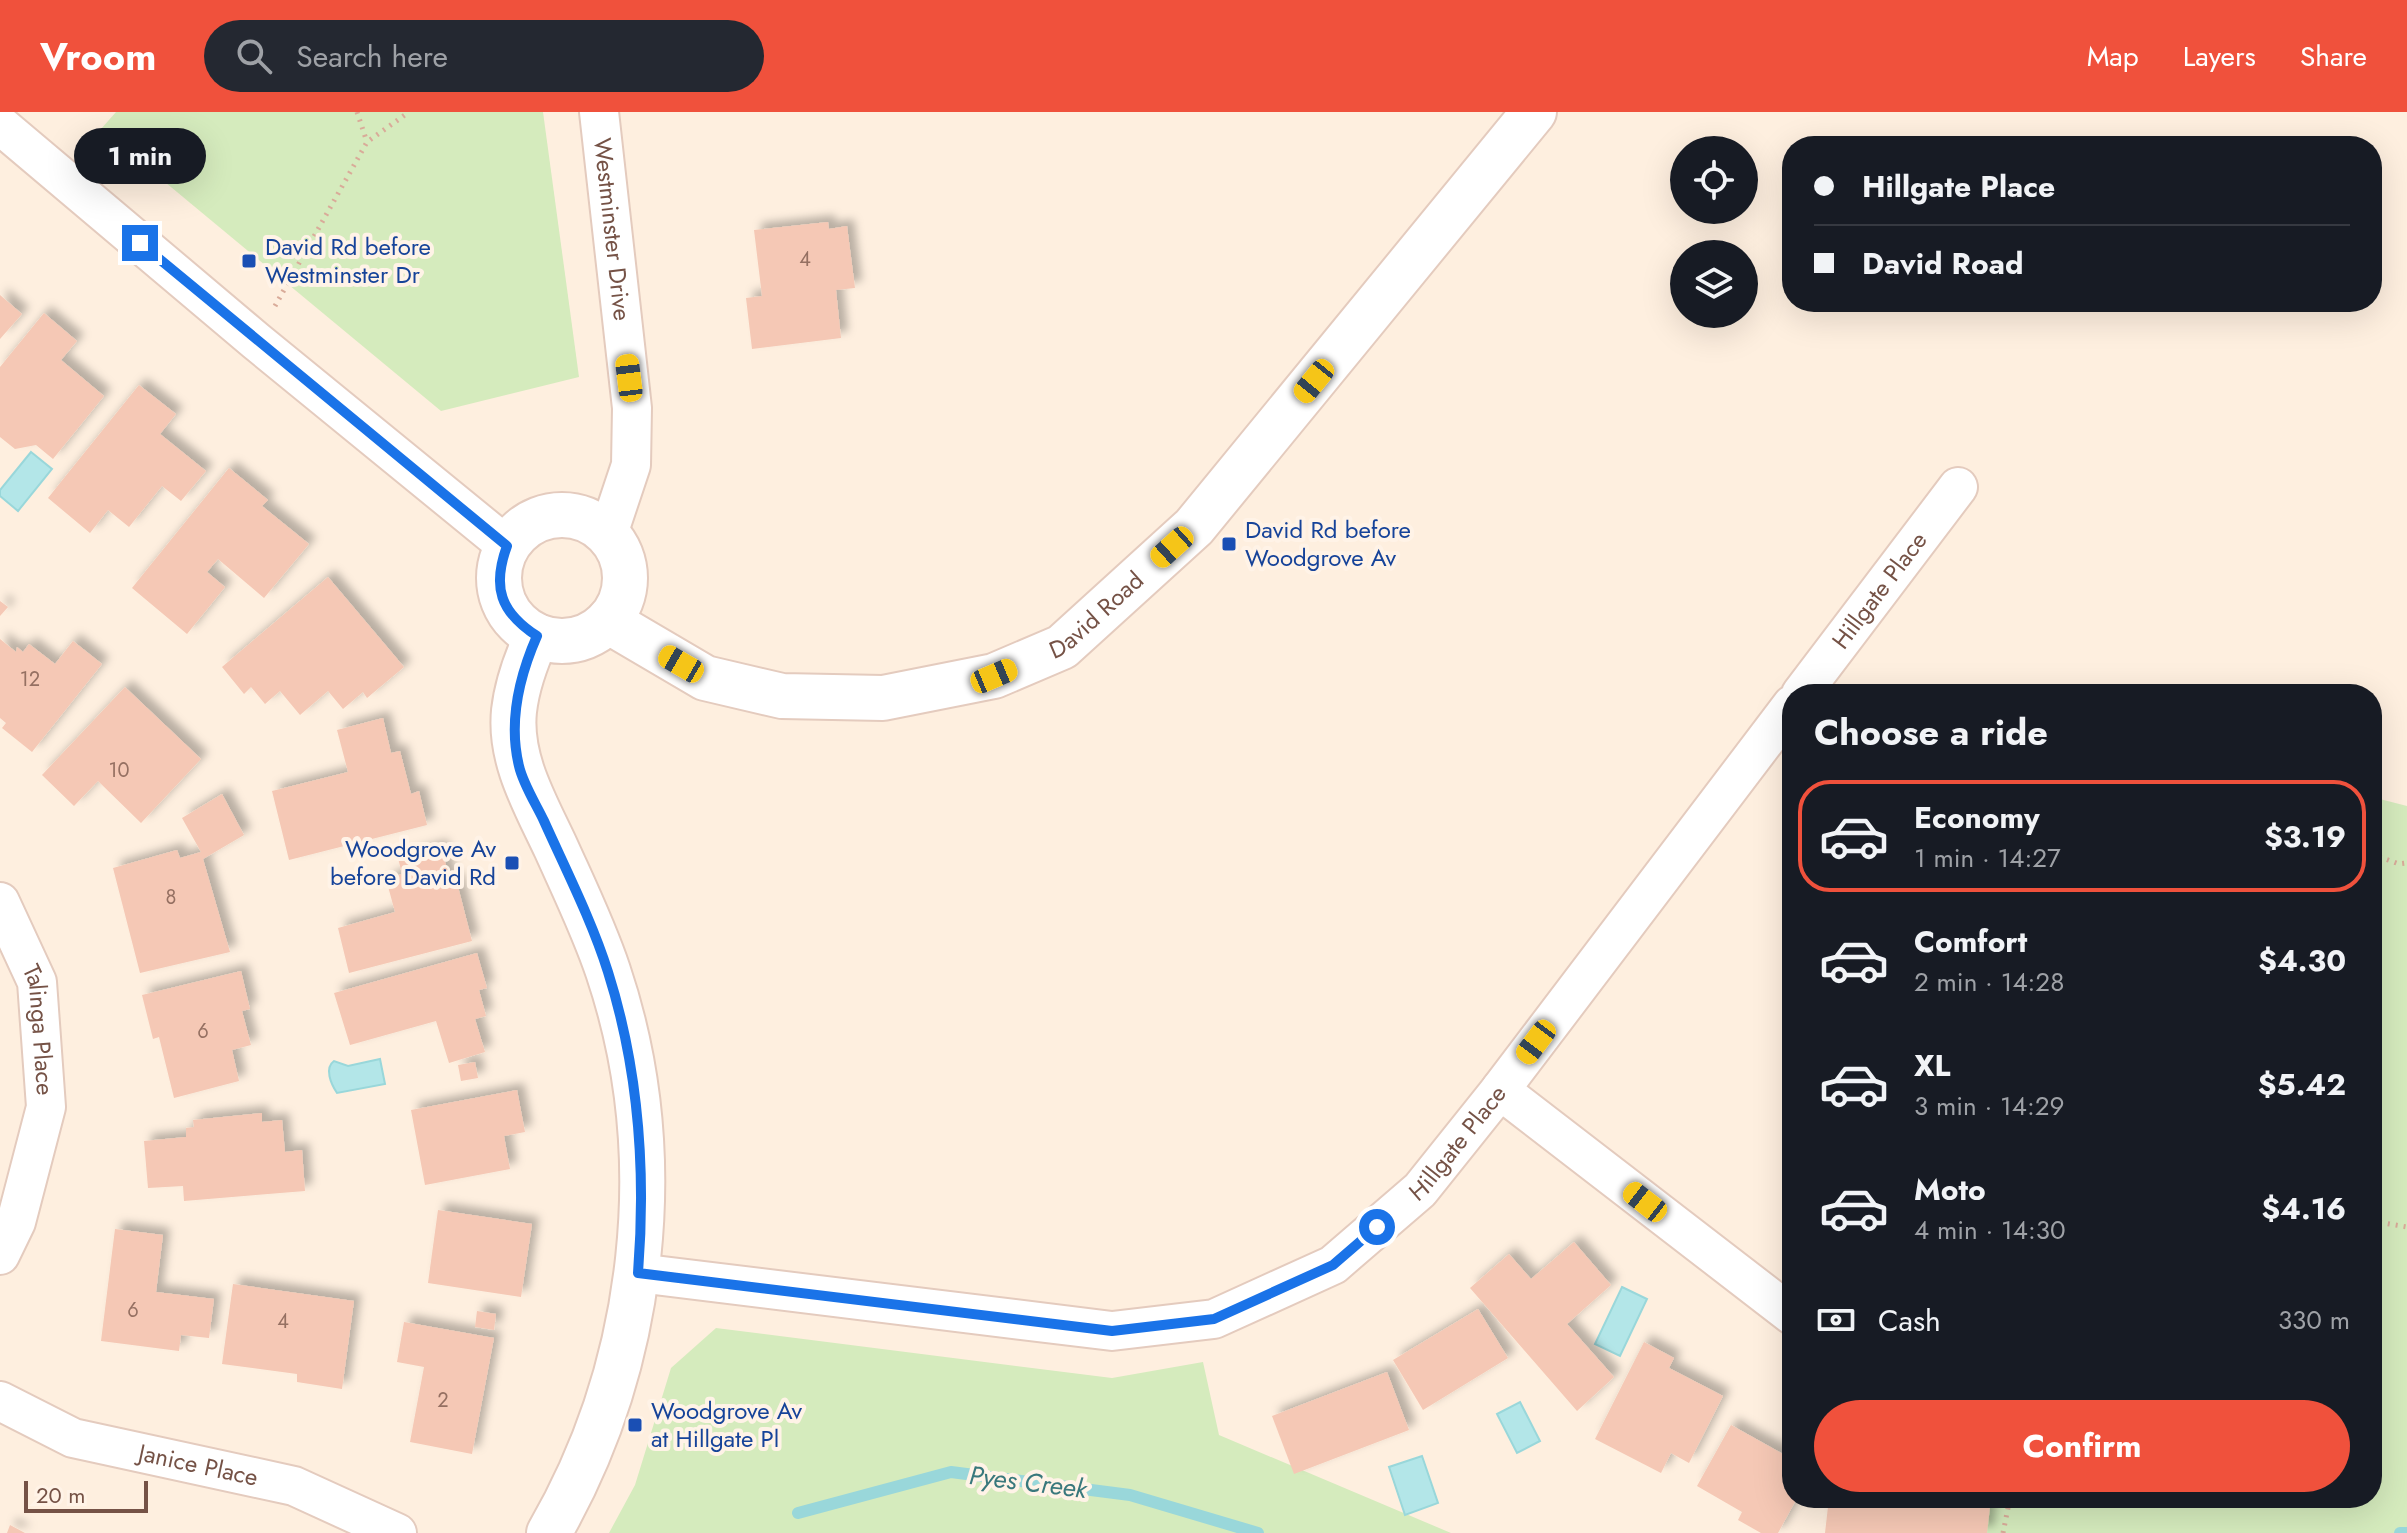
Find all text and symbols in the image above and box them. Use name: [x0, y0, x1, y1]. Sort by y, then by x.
search box: [204, 20, 764, 92]
text: Vroom: [40, 29, 156, 84]
icon: search: [232, 34, 276, 78]
text: Search here: [296, 35, 448, 78]
text: Map: [2087, 36, 2139, 77]
text: Layers: [2183, 36, 2256, 77]
text: Share: [2300, 36, 2367, 77]
callout: 1 min: [74, 127, 206, 183]
street label: Westminster Drive: [585, 136, 640, 323]
map controls: [1670, 136, 1758, 328]
button: locate: [1670, 136, 1758, 224]
text: 1 min: [108, 137, 172, 175]
text: Hillgate Place: [1862, 165, 2055, 208]
route end: [122, 225, 158, 261]
place label: David Rd before Westminster Dr: [265, 229, 431, 292]
button: layers: [1670, 240, 1758, 328]
text: David Road: [1862, 242, 2023, 285]
house number: 4: [799, 245, 811, 274]
marker: David Rd before Westminster Dr: [240, 252, 258, 270]
car: [614, 353, 644, 403]
car: [1290, 355, 1338, 407]
place label: David Rd before Woodgrove Av: [1245, 512, 1411, 575]
car: [1146, 522, 1198, 572]
street label: Hillgate Place: [1823, 524, 1935, 656]
marker: David Rd before Woodgrove Av: [1220, 535, 1238, 553]
street label: David Road: [1044, 563, 1151, 667]
car: [654, 642, 708, 686]
car: [967, 656, 1021, 696]
house number: 12: [20, 665, 40, 694]
text: Choose a ride: [1814, 706, 2048, 758]
house number: 10: [109, 756, 130, 785]
text: Economy: [1914, 796, 2040, 839]
icon: car: [1818, 800, 1890, 872]
text: $3.19: [2264, 815, 2346, 858]
place label: Woodgrove Av before David Rd: [330, 831, 496, 894]
text: 1 min · 14:27: [1914, 839, 2061, 877]
marker: Woodgrove Av before David Rd: [503, 854, 521, 872]
house number: 8: [166, 883, 176, 912]
text: Comfort: [1914, 920, 2027, 963]
icon: car: [1818, 924, 1890, 996]
text: $4.30: [2258, 939, 2346, 982]
street label: Talinga Place: [14, 958, 63, 1096]
text: 2 min · 14:28: [1914, 963, 2064, 1001]
car: [1512, 1016, 1560, 1068]
house number: 6: [197, 1017, 209, 1046]
text: XL: [1914, 1044, 1950, 1087]
icon: car: [1818, 1048, 1890, 1120]
text: $5.42: [2258, 1063, 2346, 1106]
street label: Hillgate Place: [1401, 1077, 1514, 1209]
text: 3 min · 14:29: [1914, 1087, 2065, 1125]
text: Moto: [1914, 1168, 1986, 1211]
icon: car: [1818, 1172, 1890, 1244]
car: [1619, 1178, 1671, 1226]
text: $4.16: [2261, 1187, 2346, 1230]
route start: [1359, 1209, 1395, 1245]
text: 4 min · 14:30: [1914, 1211, 2066, 1249]
house number: 6: [127, 1296, 139, 1325]
icon: cash: [1814, 1298, 1858, 1342]
text: Cash: [1878, 1299, 1941, 1342]
text: 330 m: [2278, 1301, 2350, 1339]
house number: 4: [277, 1307, 289, 1336]
house number: 2: [437, 1386, 449, 1415]
place label: Woodgrove Av at Hillgate Pl: [651, 1393, 802, 1456]
button: Confirm: [1814, 1400, 2350, 1492]
marker: Woodgrove Av at Hillgate Pl: [626, 1416, 644, 1434]
street label: Janice Place: [132, 1434, 261, 1495]
water label: Pyes Creek: [967, 1456, 1091, 1508]
scale bar: [24, 1477, 148, 1513]
text: 20 m: [36, 1479, 85, 1511]

